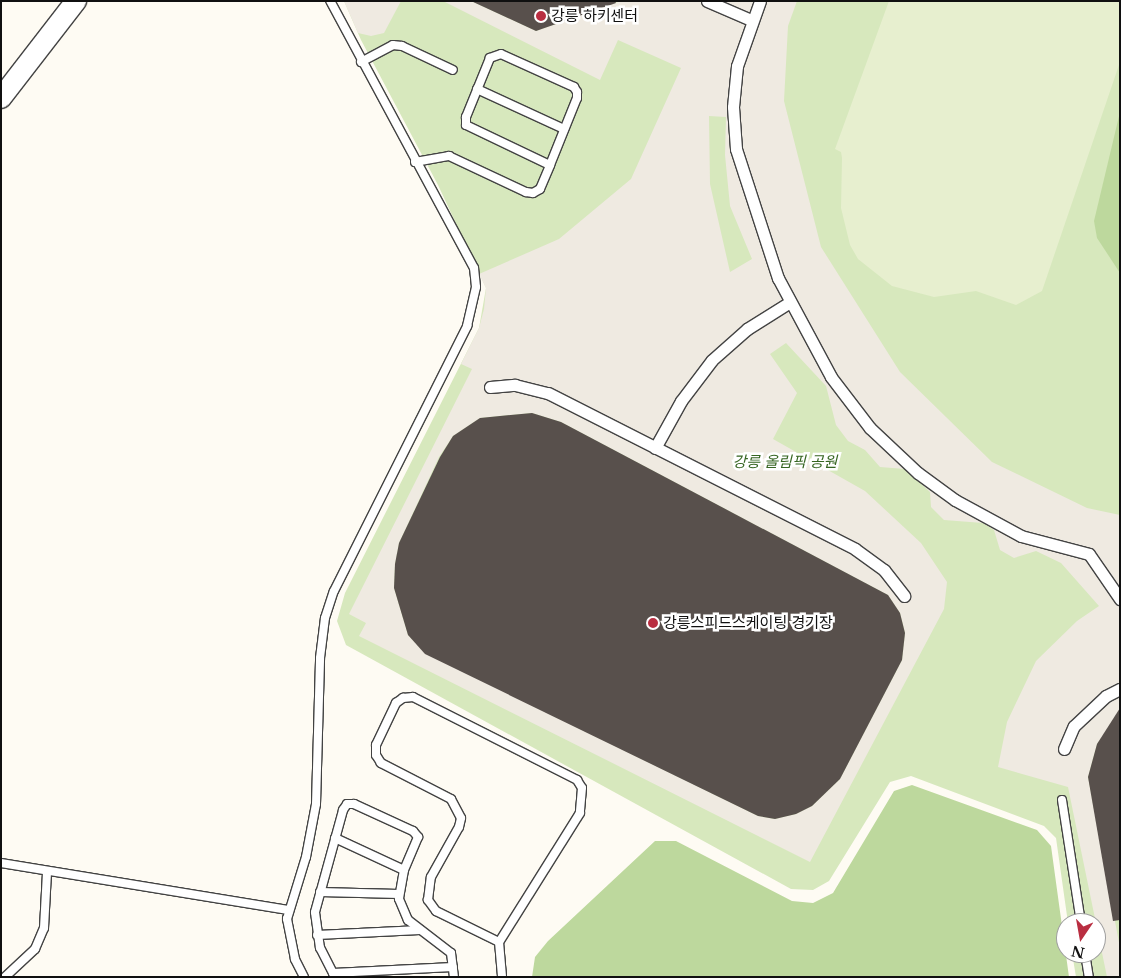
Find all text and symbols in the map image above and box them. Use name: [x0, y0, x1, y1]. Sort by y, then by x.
place label: 강릉 하키센터: [551, 7, 638, 25]
marker: 강릉 하키센터: [535, 10, 547, 22]
park label: 강릉 올림픽 공원: [733, 453, 837, 471]
place label: 강릉스피드스케이팅 경기장: [663, 614, 833, 632]
marker: 강릉스피드스케이팅 경기장: [647, 617, 659, 629]
north arrow: [1056, 913, 1106, 963]
text: N: [1070, 942, 1086, 962]

